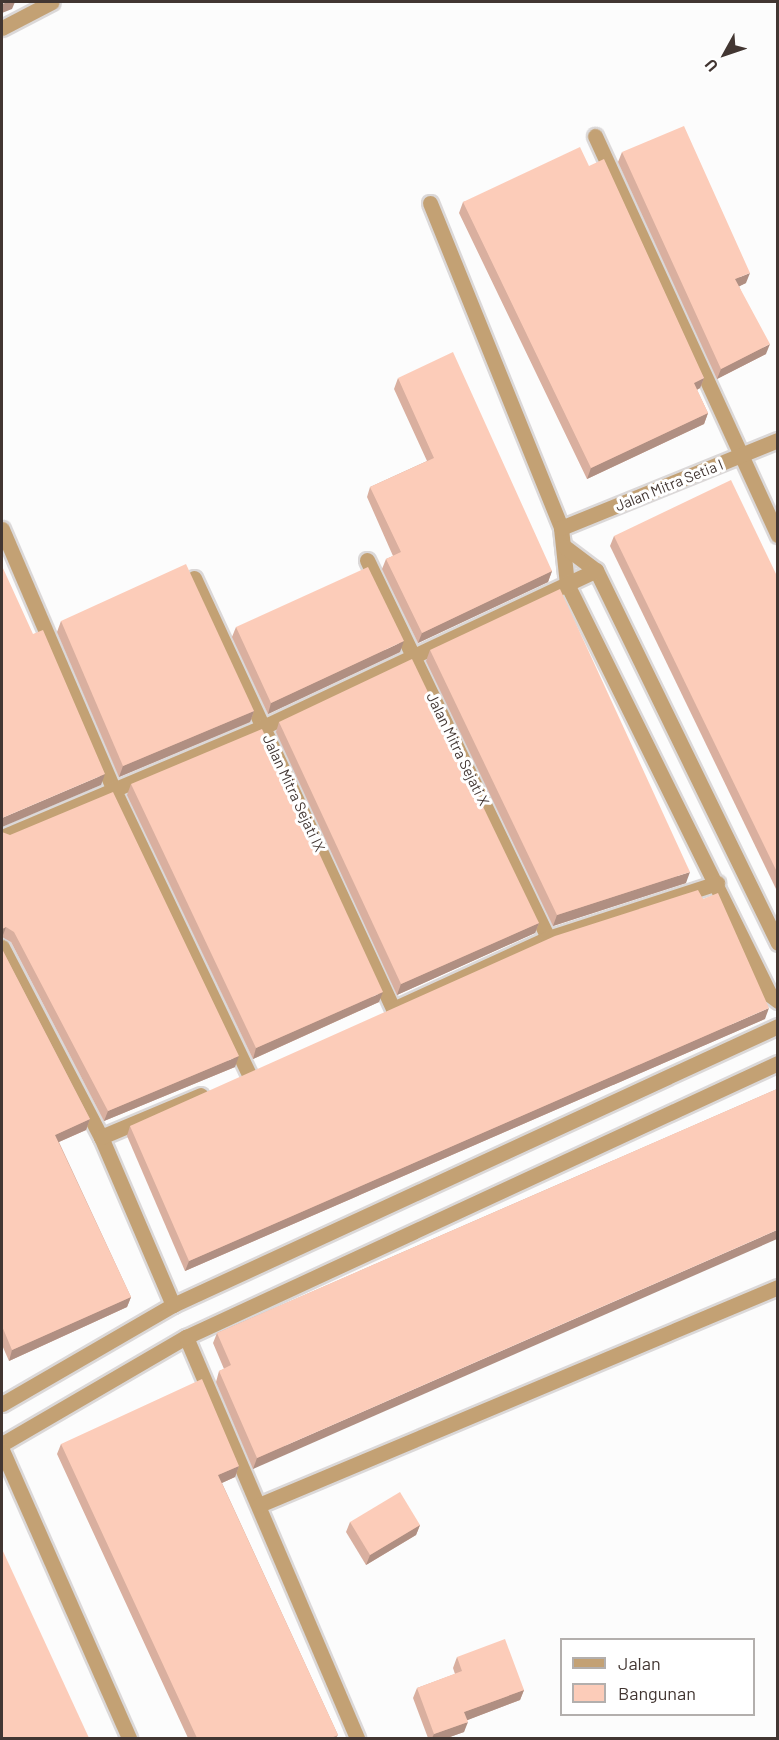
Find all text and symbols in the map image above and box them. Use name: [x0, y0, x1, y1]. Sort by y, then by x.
north arrow: [695, 24, 755, 84]
text: U: [700, 56, 721, 76]
street label: Jalan Mitra Setia I: [612, 455, 726, 515]
street label: Jalan Mitra Sejati X: [423, 689, 493, 809]
street label: Jalan Mitra Sejati IX: [259, 731, 329, 855]
legend: [560, 1638, 755, 1716]
text: Jalan: [618, 1652, 661, 1674]
text: Bangunan: [618, 1682, 696, 1704]

